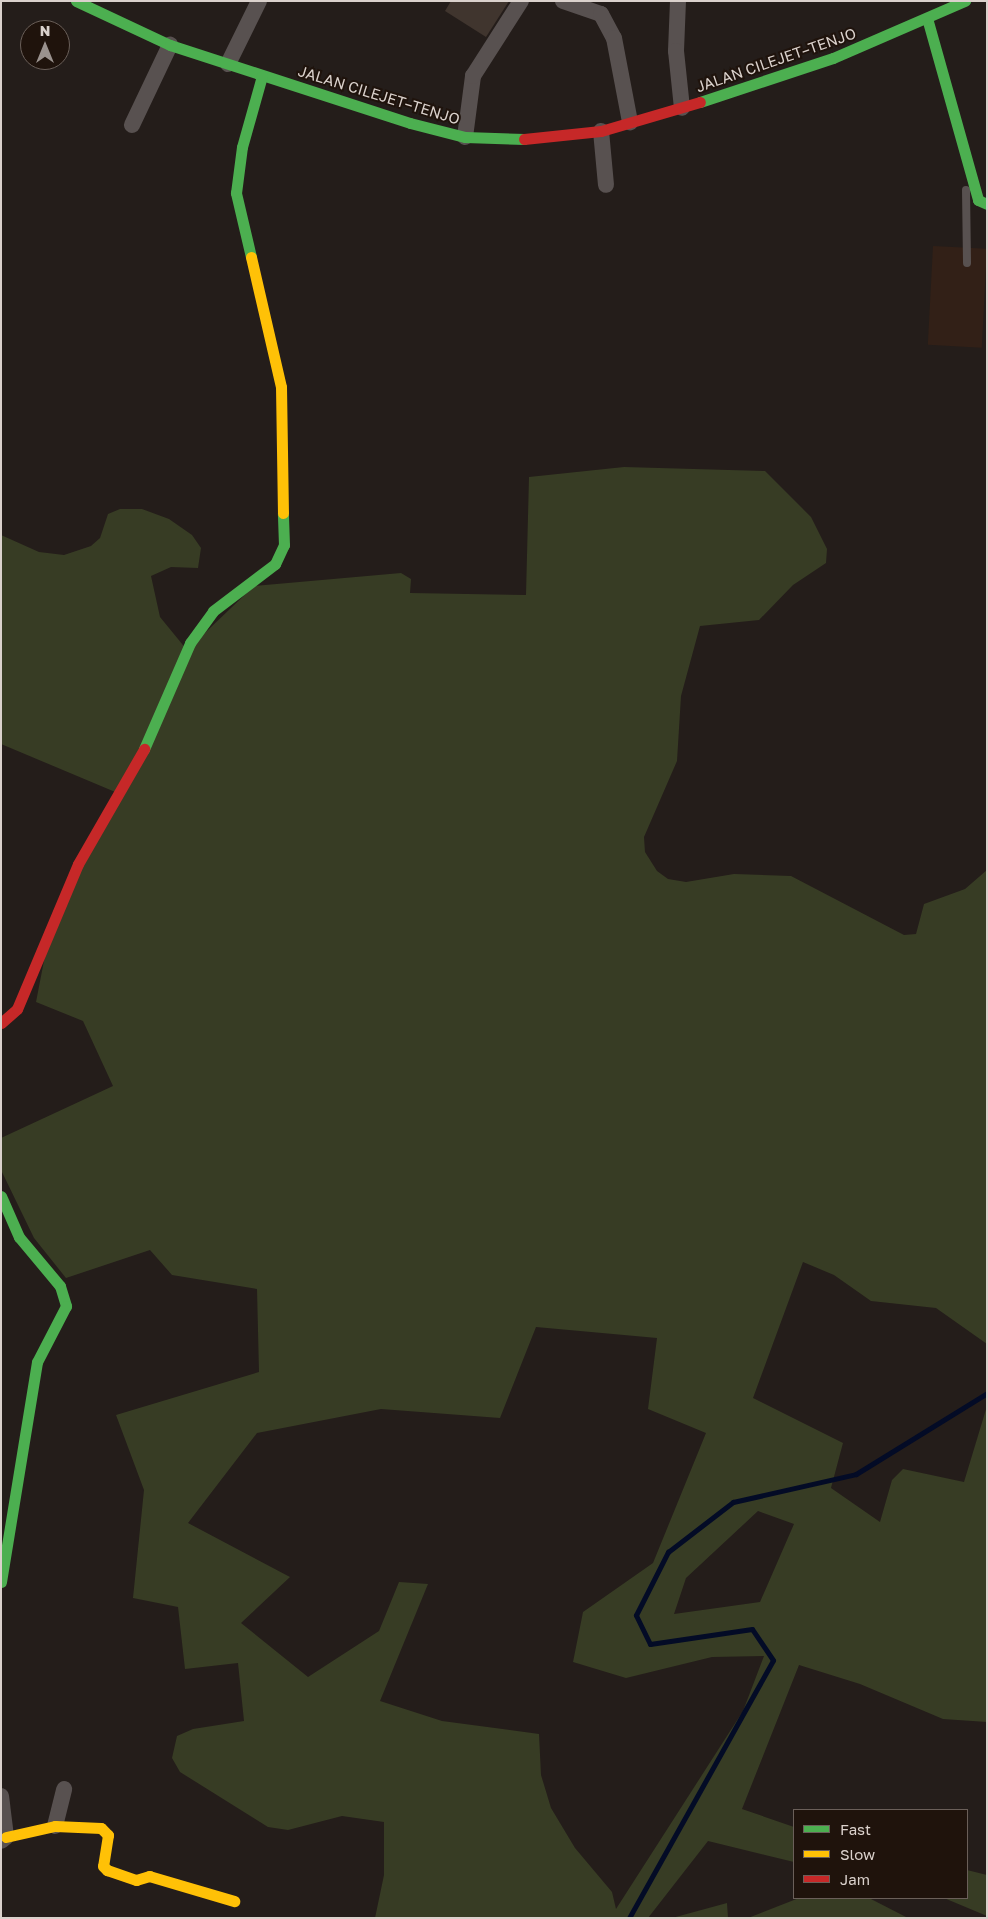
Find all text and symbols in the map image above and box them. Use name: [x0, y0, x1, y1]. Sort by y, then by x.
north arrow: [20, 20, 70, 70]
text: N: [40, 22, 50, 39]
street label: JALAN CILEJET–TENJO: [694, 24, 858, 96]
street label: JALAN CILEJET–TENJO: [296, 62, 462, 128]
legend: [793, 1809, 968, 1899]
text: Fast: [840, 1820, 871, 1838]
text: Slow: [840, 1845, 875, 1863]
text: Jam: [840, 1870, 870, 1888]

